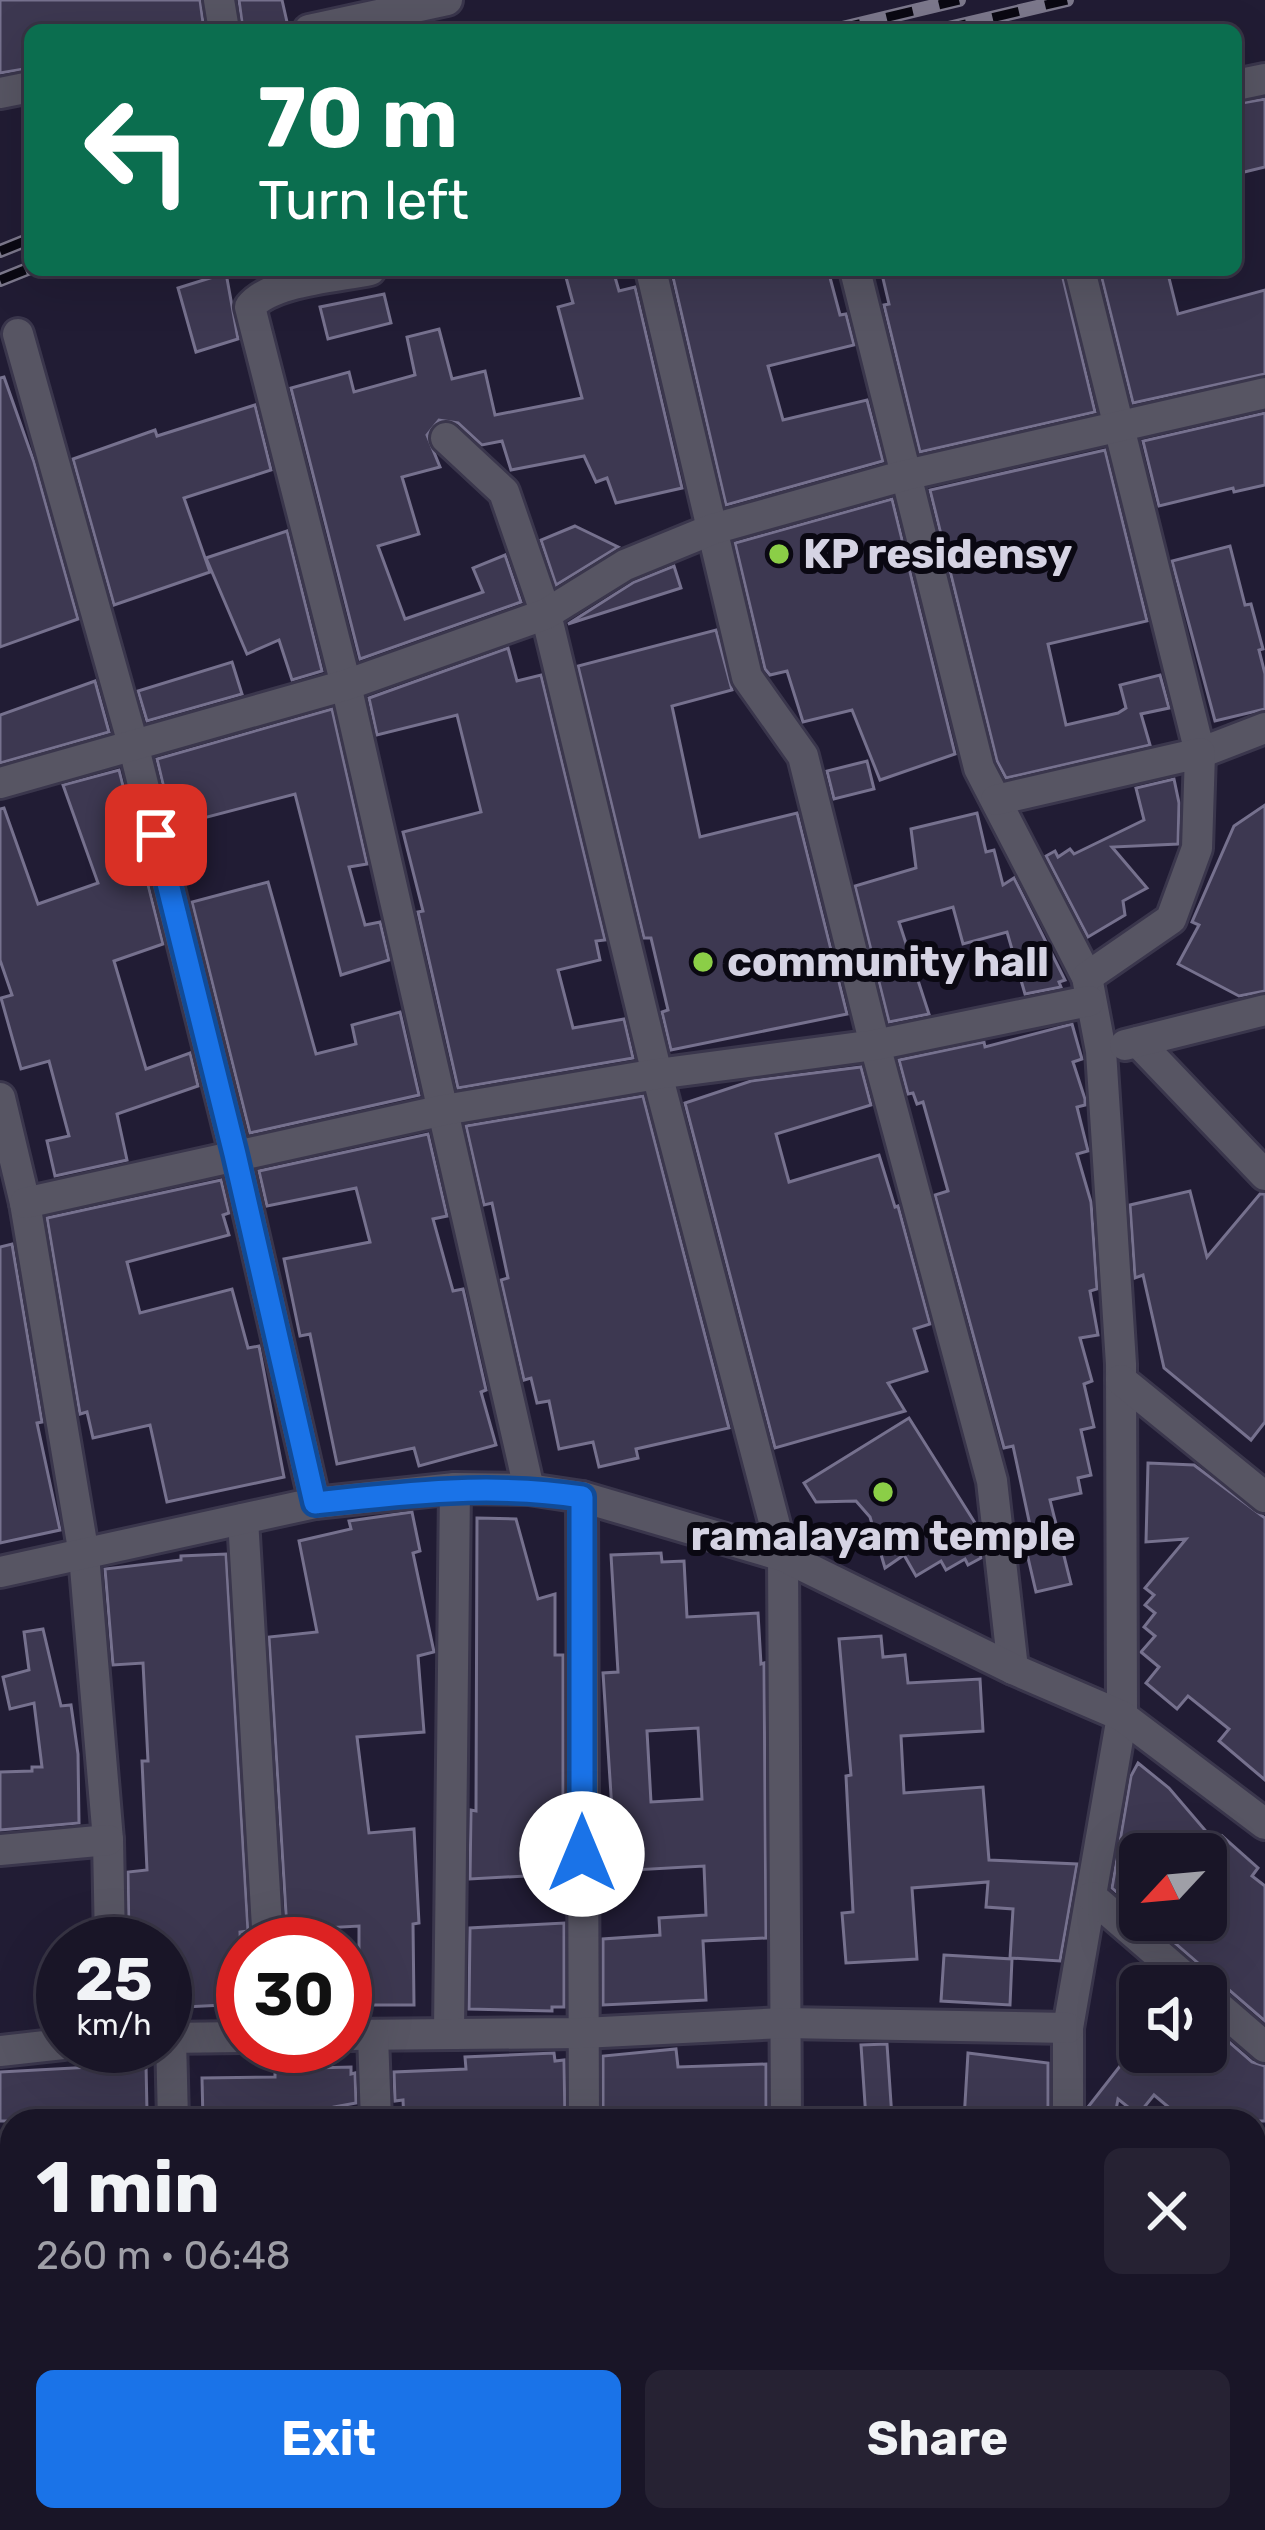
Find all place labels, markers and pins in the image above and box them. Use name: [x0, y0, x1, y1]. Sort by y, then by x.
place label: KP residensy: [803, 529, 1072, 579]
marker: KP residensy: [766, 541, 792, 567]
pin: [105, 784, 207, 886]
place label: community hall: [727, 937, 1049, 987]
marker: community hall: [690, 949, 716, 975]
marker: ramalayam temple: [870, 1479, 896, 1505]
place label: ramalayam temple: [691, 1511, 1075, 1561]

